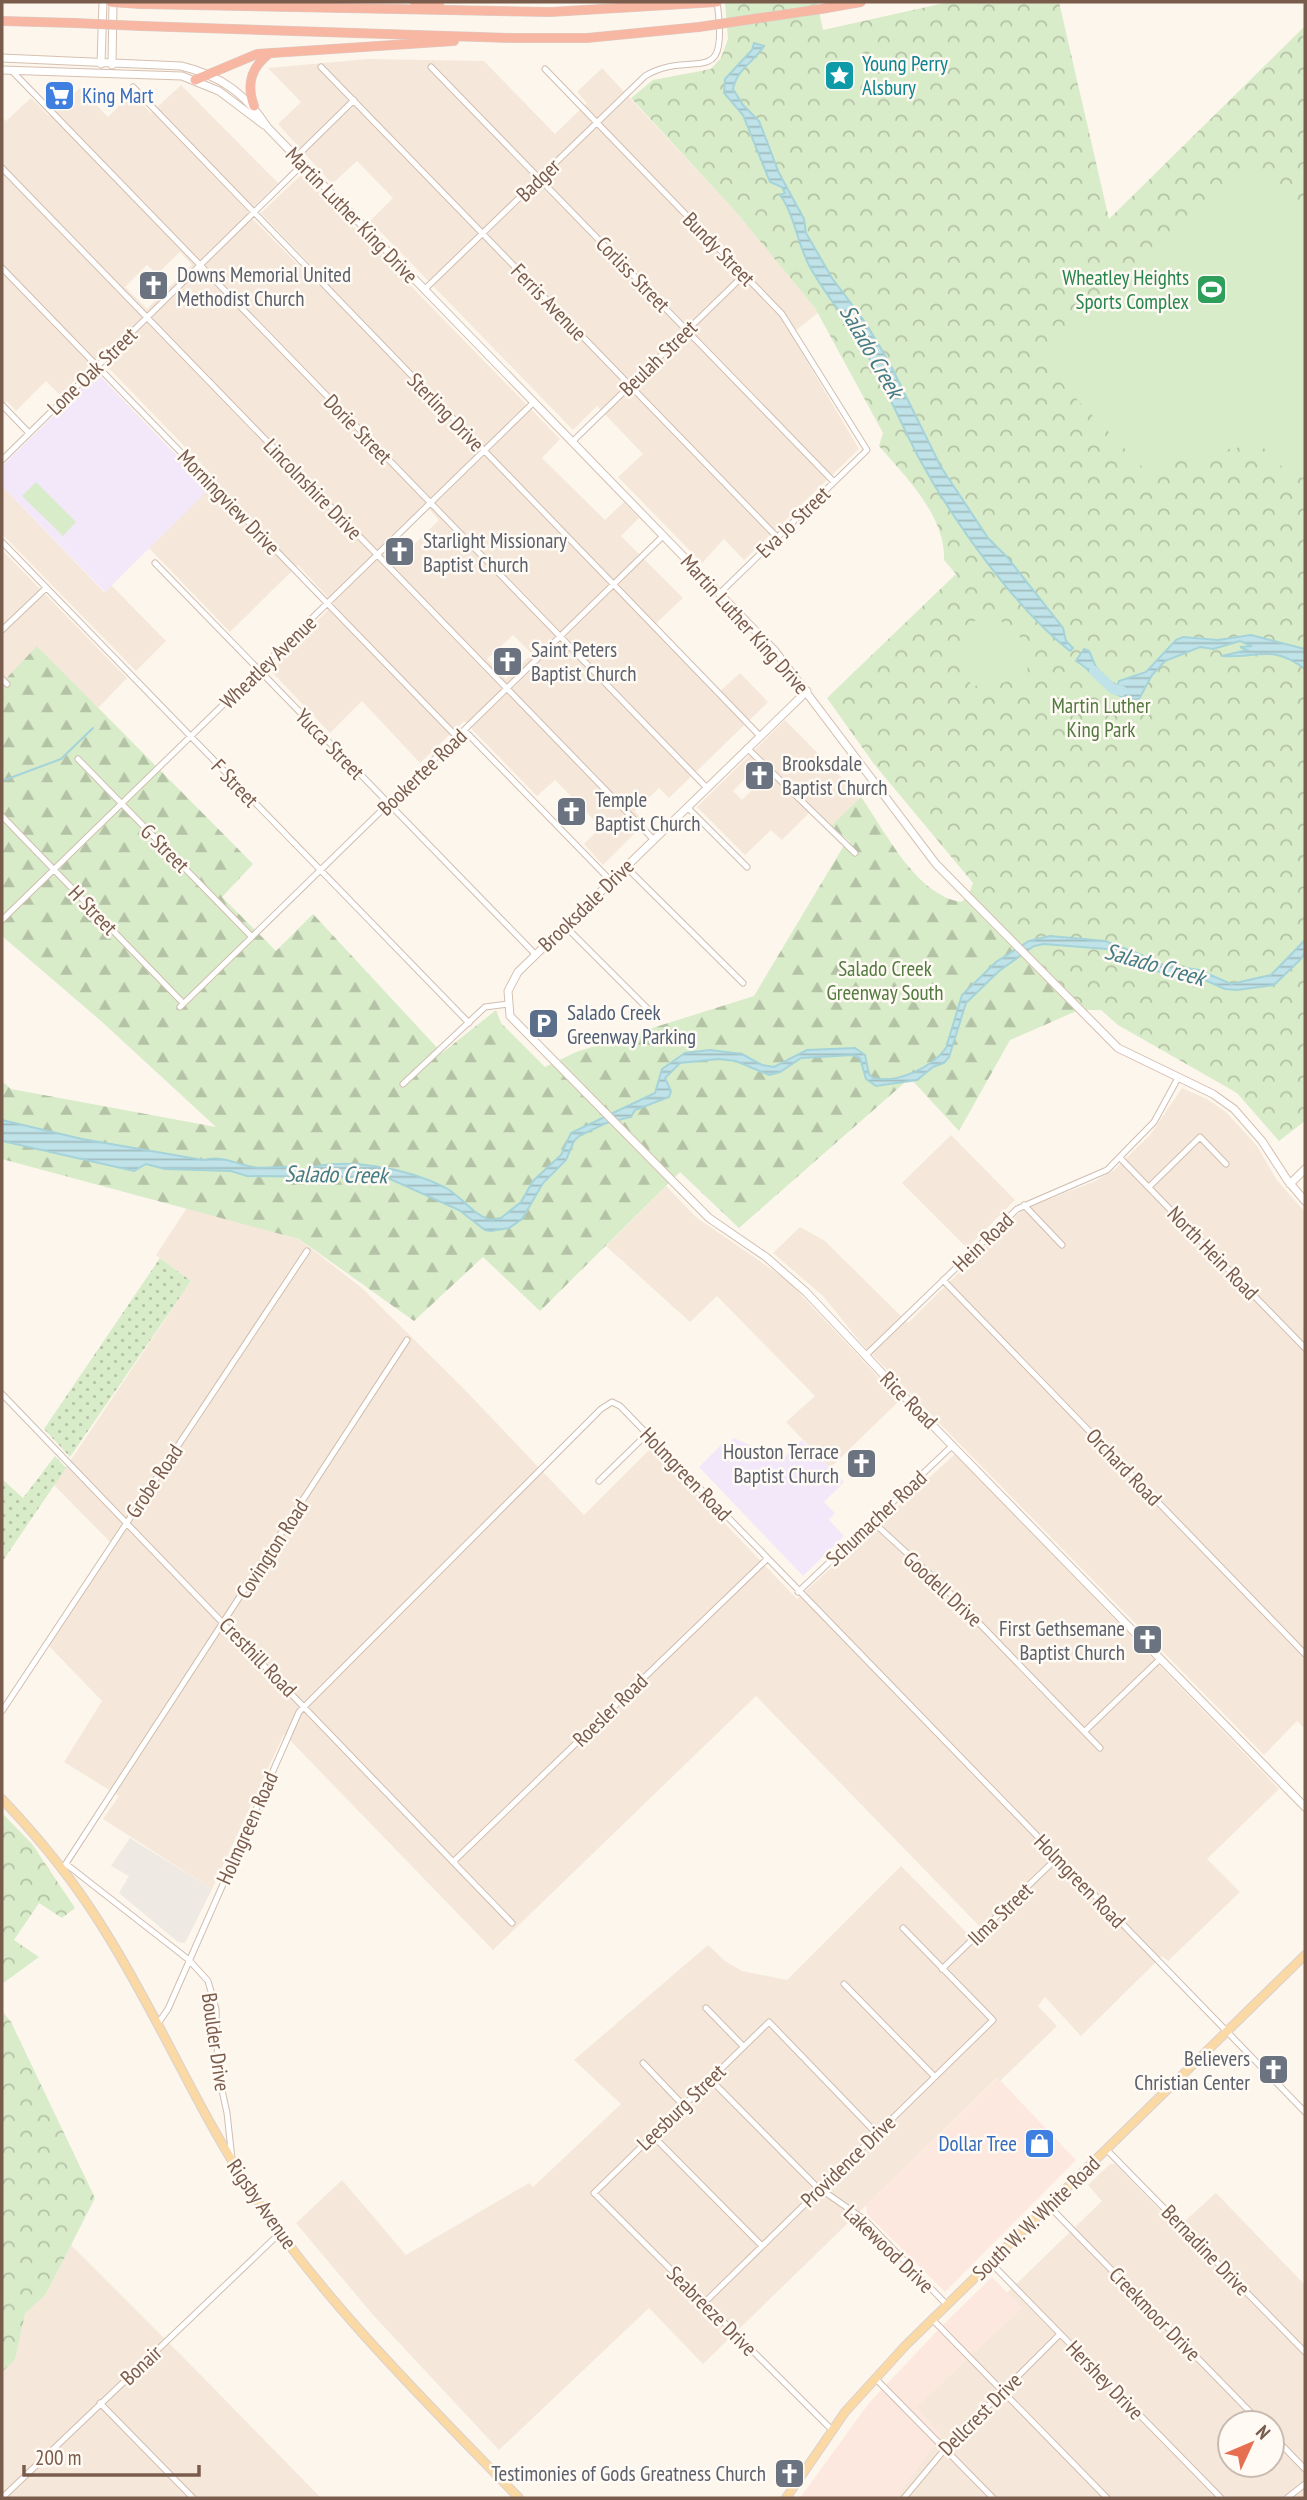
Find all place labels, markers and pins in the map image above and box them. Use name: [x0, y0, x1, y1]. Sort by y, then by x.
place label: Young Perry Alsbury: [862, 50, 948, 101]
place icon: Young Perry Alsbury: [822, 58, 856, 92]
supermarket icon: King Mart: [42, 78, 76, 112]
place label: King Mart: [82, 82, 154, 109]
place label: Downs Memorial United Methodist Church: [177, 261, 351, 312]
place label: Wheatley Heights Sports Complex: [1062, 264, 1189, 315]
church icon: Downs Memorial United Methodist Church: [137, 269, 171, 303]
sports icon: Wheatley Heights Sports Complex: [1195, 272, 1229, 306]
place label: Starlight Missionary Baptist Church: [423, 527, 567, 578]
church icon: Starlight Missionary Baptist Church: [383, 535, 417, 569]
place label: Saint Peters Baptist Church: [531, 636, 637, 687]
church icon: Saint Peters Baptist Church: [491, 644, 525, 678]
place label: Brooksdale Baptist Church: [782, 750, 888, 801]
church icon: Brooksdale Baptist Church: [742, 758, 776, 792]
place label: Temple Baptist Church: [595, 786, 701, 837]
church icon: Temple Baptist Church: [555, 794, 589, 828]
place label: Salado Creek Greenway Parking: [567, 999, 696, 1050]
parking icon: Salado Creek Greenway Parking: [527, 1007, 561, 1041]
place label: Houston Terrace Baptist Church: [723, 1438, 839, 1489]
church icon: Houston Terrace Baptist Church: [845, 1446, 879, 1480]
place label: First Gethsemane Baptist Church: [999, 1615, 1125, 1666]
church icon: First Gethsemane Baptist Church: [1131, 1623, 1165, 1657]
place label: Believers Christian Center: [1134, 2045, 1250, 2096]
church icon: Believers Christian Center: [1256, 2053, 1290, 2087]
shop icon: Dollar Tree: [1023, 2126, 1057, 2160]
place label: Dollar Tree: [939, 2130, 1017, 2157]
church icon: Testimonies of Gods Greatness Church: [772, 2456, 806, 2490]
place label: Testimonies of Gods Greatness Church: [491, 2460, 766, 2487]

